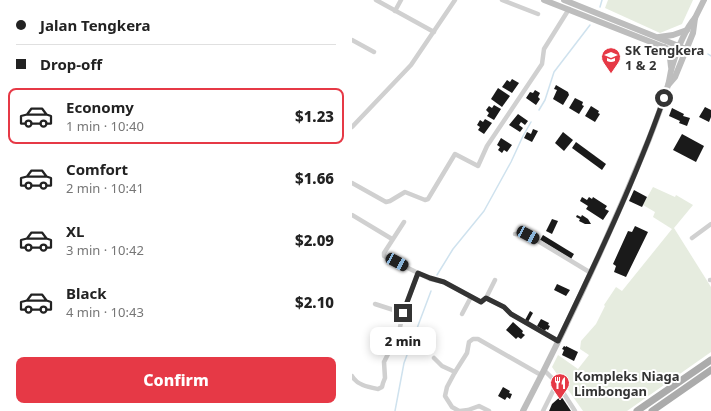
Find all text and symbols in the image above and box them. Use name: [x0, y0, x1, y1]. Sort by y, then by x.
text: Jalan Tengkera: [40, 15, 151, 35]
place label: SK Tengkera 1 & 2: [625, 41, 704, 74]
school or university icon: SK Tengkera 1 & 2: [600, 46, 622, 74]
text: Drop-off: [40, 54, 102, 74]
route start: [655, 89, 673, 107]
text: Economy: [66, 97, 134, 117]
icon: car: [18, 98, 54, 134]
text: $1.23: [295, 106, 334, 126]
text: 1 min · 10:40: [66, 117, 144, 135]
text: Comfort: [66, 159, 128, 179]
icon: car: [18, 160, 54, 196]
text: $1.66: [295, 168, 334, 188]
text: 2 min · 10:41: [66, 179, 144, 197]
text: XL: [66, 221, 84, 241]
icon: car: [18, 222, 54, 258]
car: [515, 224, 541, 246]
text: $2.09: [295, 230, 334, 250]
text: 3 min · 10:42: [66, 241, 144, 259]
car: [384, 251, 410, 273]
text: Black: [66, 283, 106, 303]
icon: car: [18, 284, 54, 320]
text: $2.10: [295, 292, 334, 312]
text: 4 min · 10:43: [66, 303, 144, 321]
route end: [394, 304, 412, 322]
callout: 2 min: [370, 327, 436, 355]
text: 2 min: [385, 332, 421, 350]
button: Confirm: [16, 357, 336, 403]
place label: Kompleks Niaga Limbongan: [574, 367, 680, 400]
restaurant icon: Kompleks Niaga Limbongan: [549, 372, 571, 400]

